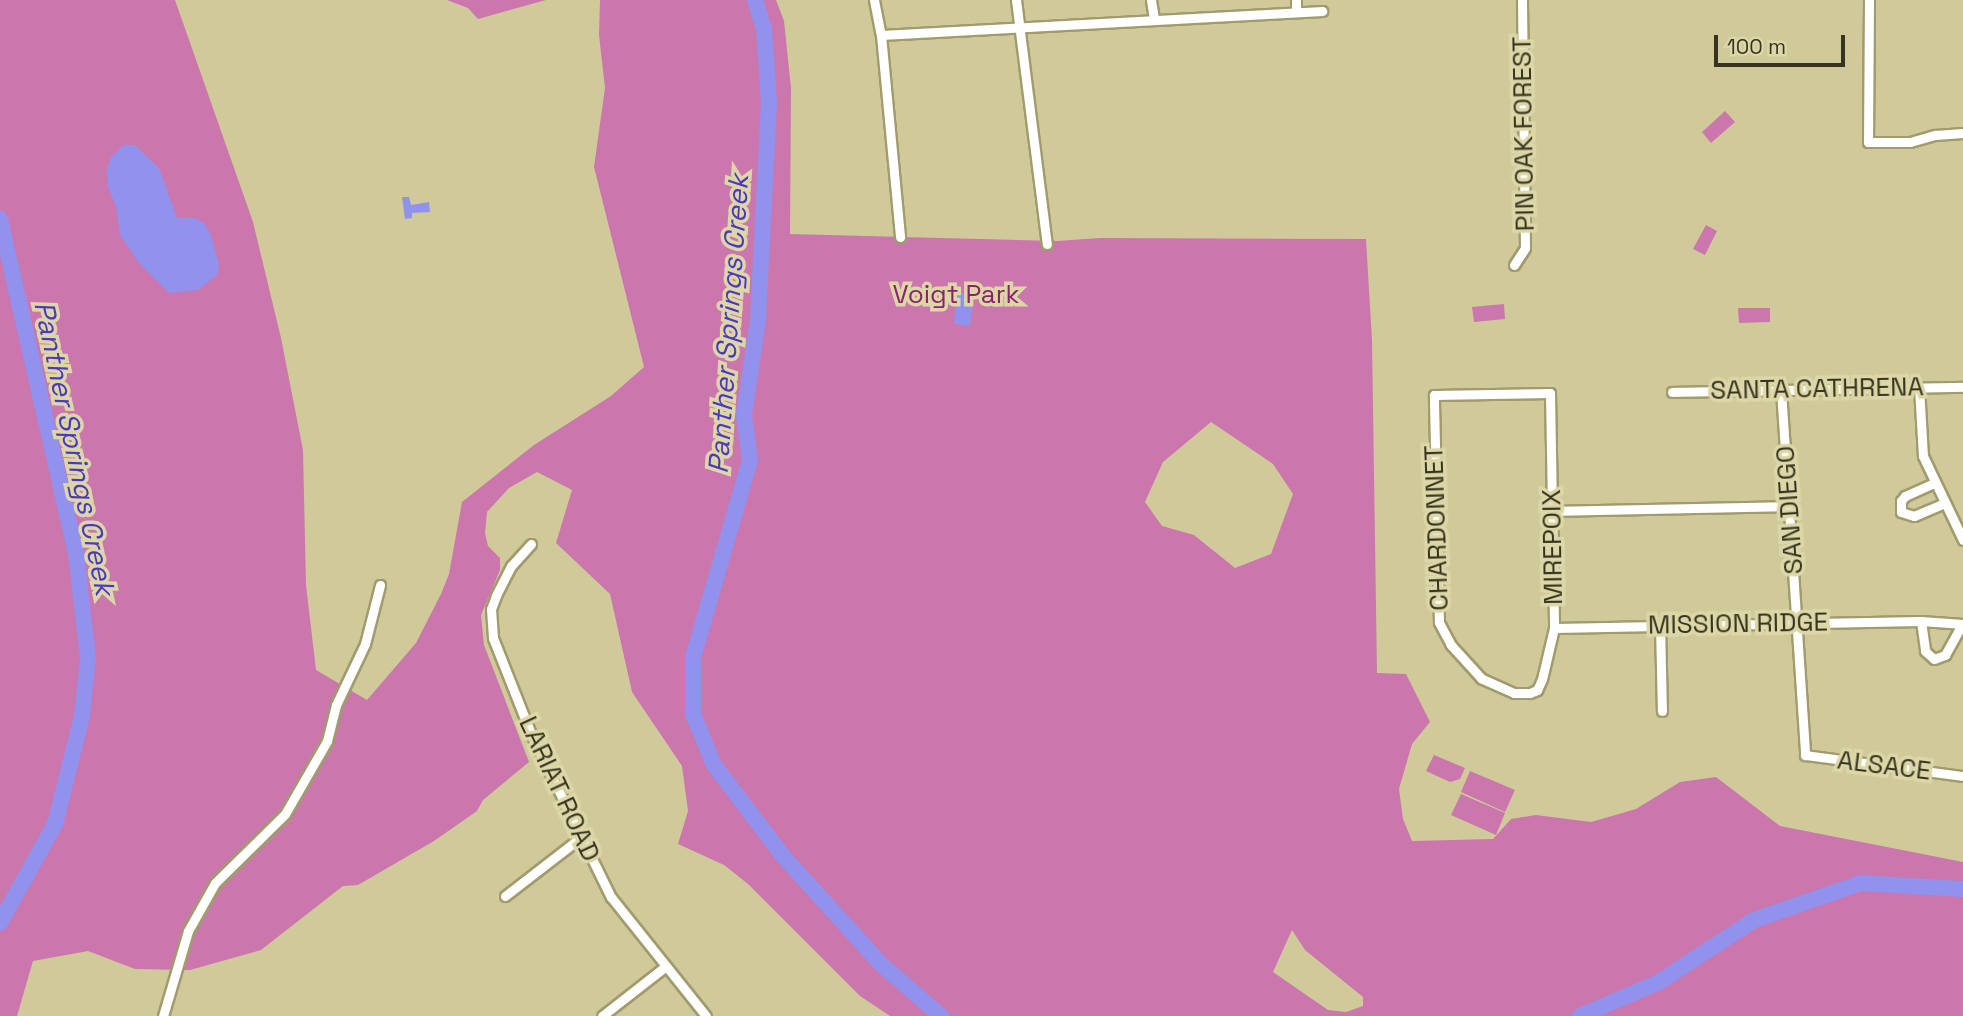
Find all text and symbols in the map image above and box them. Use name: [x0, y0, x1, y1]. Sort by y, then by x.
scale bar: [1718, 21, 1849, 65]
text: 100 m: [1727, 33, 1786, 60]
street label: PIN OAK FOREST: [1507, 36, 1541, 232]
water label: Panther Springs Creek: [701, 173, 755, 475]
park label: Voigt Park: [893, 279, 1019, 311]
water label: Panther Springs Creek: [27, 298, 123, 598]
street label: SANTA CATHRENA: [1710, 372, 1924, 406]
street label: CHARDONNET: [1419, 445, 1455, 611]
street label: SAN DIEGO: [1770, 445, 1810, 575]
street label: MIREPOIX: [1536, 489, 1570, 605]
street label: MISSION RIDGE: [1648, 607, 1828, 641]
street label: LARIAT ROAD: [512, 711, 606, 867]
street label: ALSACE: [1835, 745, 1933, 787]

